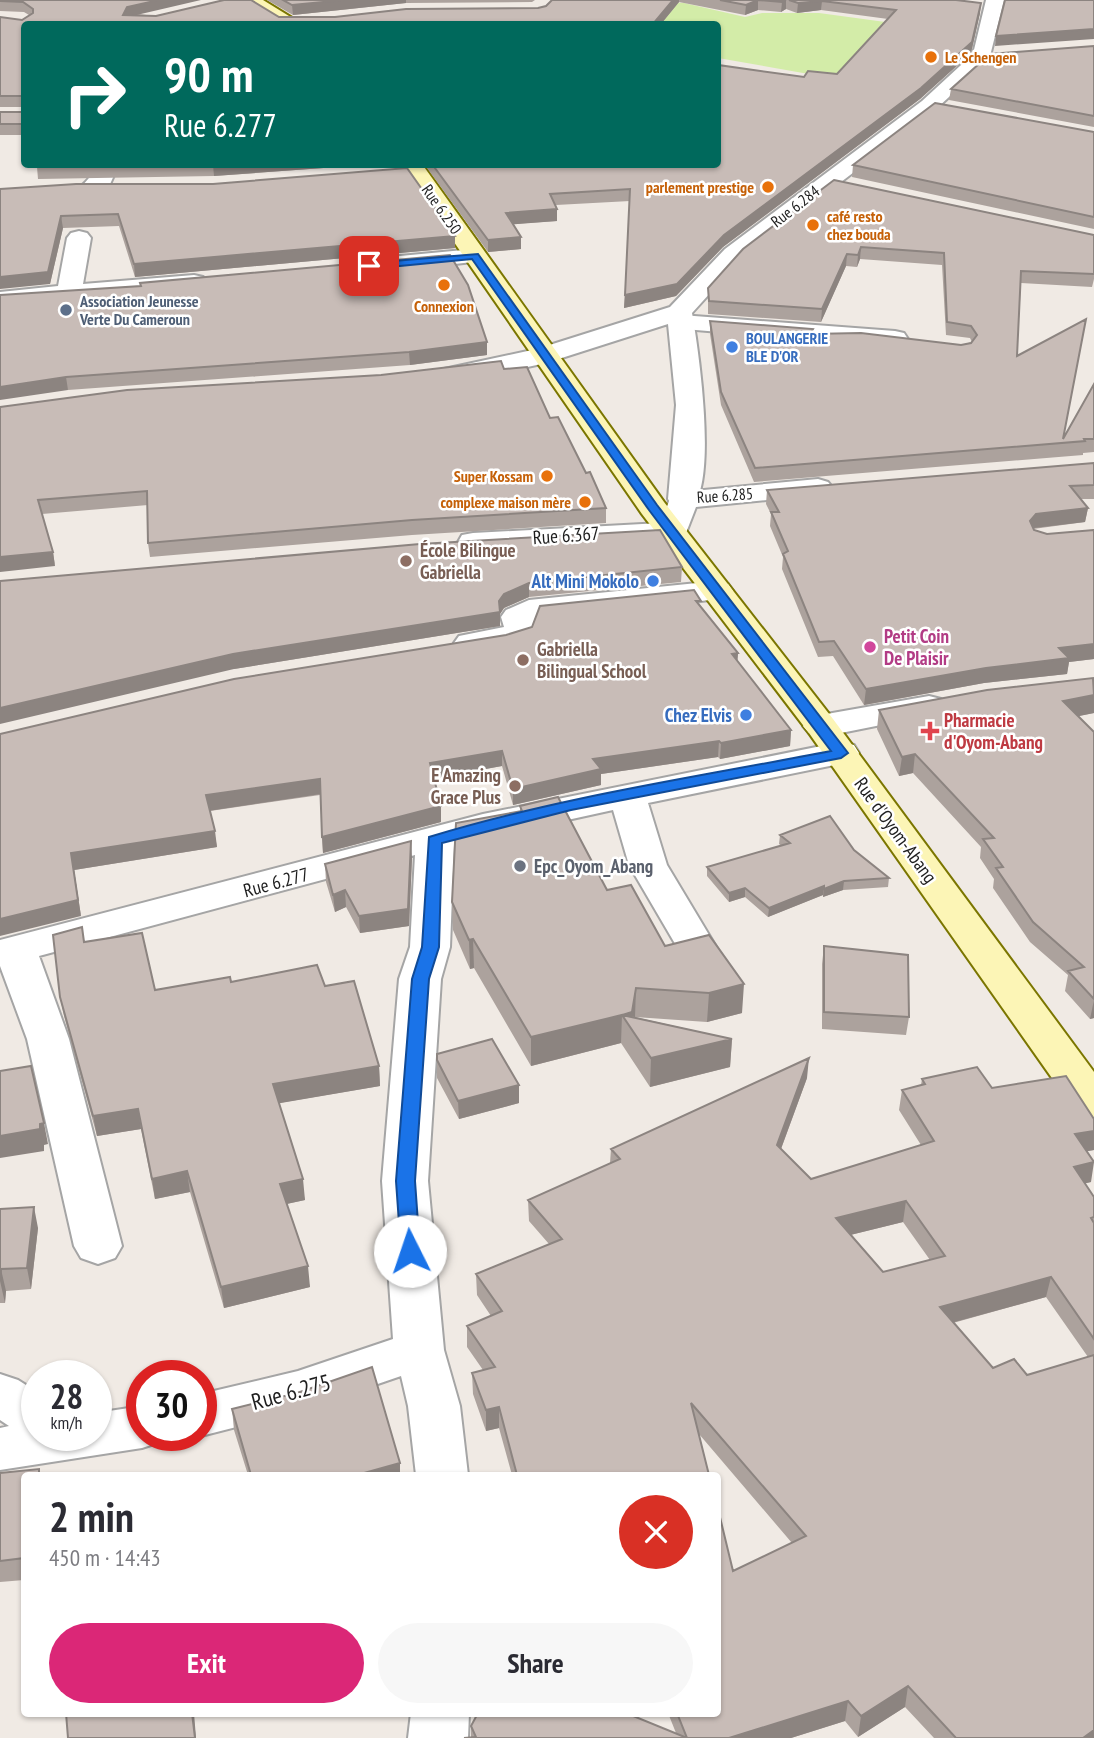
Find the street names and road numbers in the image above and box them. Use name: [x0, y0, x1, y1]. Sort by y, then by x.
street label: Rue 6.250: [418, 180, 466, 238]
street label: Rue 6.284: [767, 181, 823, 231]
street label: Rue 6.285: [696, 483, 754, 507]
street label: Rue 6.367: [532, 521, 600, 549]
street label: Rue d'Oyom-Abang: [850, 772, 942, 888]
street label: Rue 6.277: [241, 862, 311, 902]
street label: Rue 6.275: [248, 1367, 334, 1416]

